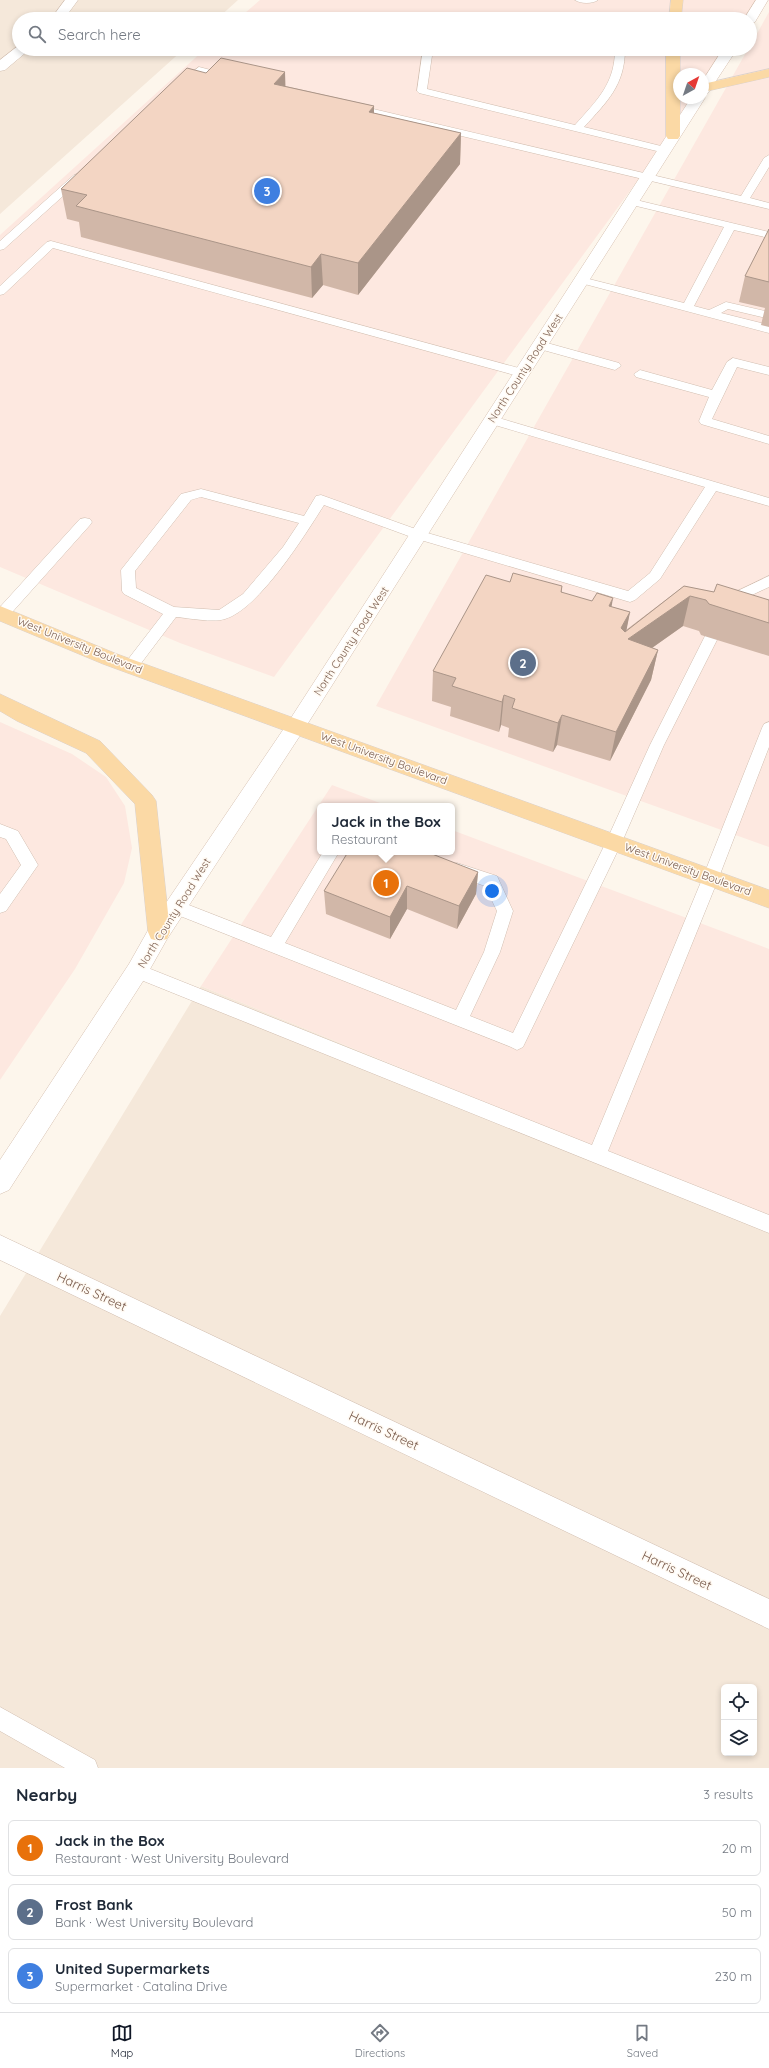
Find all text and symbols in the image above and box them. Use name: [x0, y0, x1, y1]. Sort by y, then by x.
search box: [12, 12, 757, 56]
icon: search: [26, 23, 48, 45]
text: Search here: [58, 25, 141, 44]
north arrow: [673, 68, 709, 104]
pin: 3: [254, 176, 280, 206]
street label: North County Road West: [485, 311, 566, 425]
street label: North County Road West: [311, 584, 392, 698]
street label: West University Boulevard: [15, 613, 145, 677]
pin: 2: [510, 648, 536, 678]
street label: West University Boulevard: [319, 729, 449, 787]
popup: [317, 803, 455, 855]
text: Jack in the Box: [331, 812, 441, 831]
text: Restaurant: [331, 831, 398, 847]
street label: West University Boulevard: [623, 840, 753, 898]
street label: North County Road West: [134, 855, 214, 971]
pin: 1: [373, 868, 399, 898]
your location: [482, 881, 502, 901]
street label: Harris Street: [55, 1268, 129, 1314]
street label: Harris Street: [347, 1407, 421, 1453]
street label: Harris Street: [640, 1547, 714, 1593]
map controls: [721, 1684, 757, 1756]
button: locate: [721, 1684, 757, 1720]
button: layers: [721, 1720, 757, 1756]
text: Nearby: [16, 1784, 77, 1805]
text: 3 results: [703, 1786, 753, 1802]
text: Jack in the Box: [55, 1831, 164, 1850]
text: 1: [27, 1840, 33, 1856]
text: 20 m: [722, 1840, 752, 1856]
text: Restaurant · West University Boulevard: [55, 1850, 289, 1866]
text: Frost Bank: [55, 1895, 133, 1914]
text: 2: [26, 1904, 34, 1920]
text: 50 m: [722, 1904, 752, 1920]
text: Bank · West University Boulevard: [55, 1914, 253, 1930]
text: United Supermarkets: [55, 1959, 210, 1978]
text: 3: [27, 1968, 33, 1984]
text: 230 m: [715, 1968, 752, 1984]
text: Supermarket · Catalina Drive: [55, 1978, 227, 1994]
tab: Map: [111, 2022, 133, 2060]
tab: Directions: [355, 2022, 405, 2060]
tab: Saved: [627, 2022, 658, 2060]

